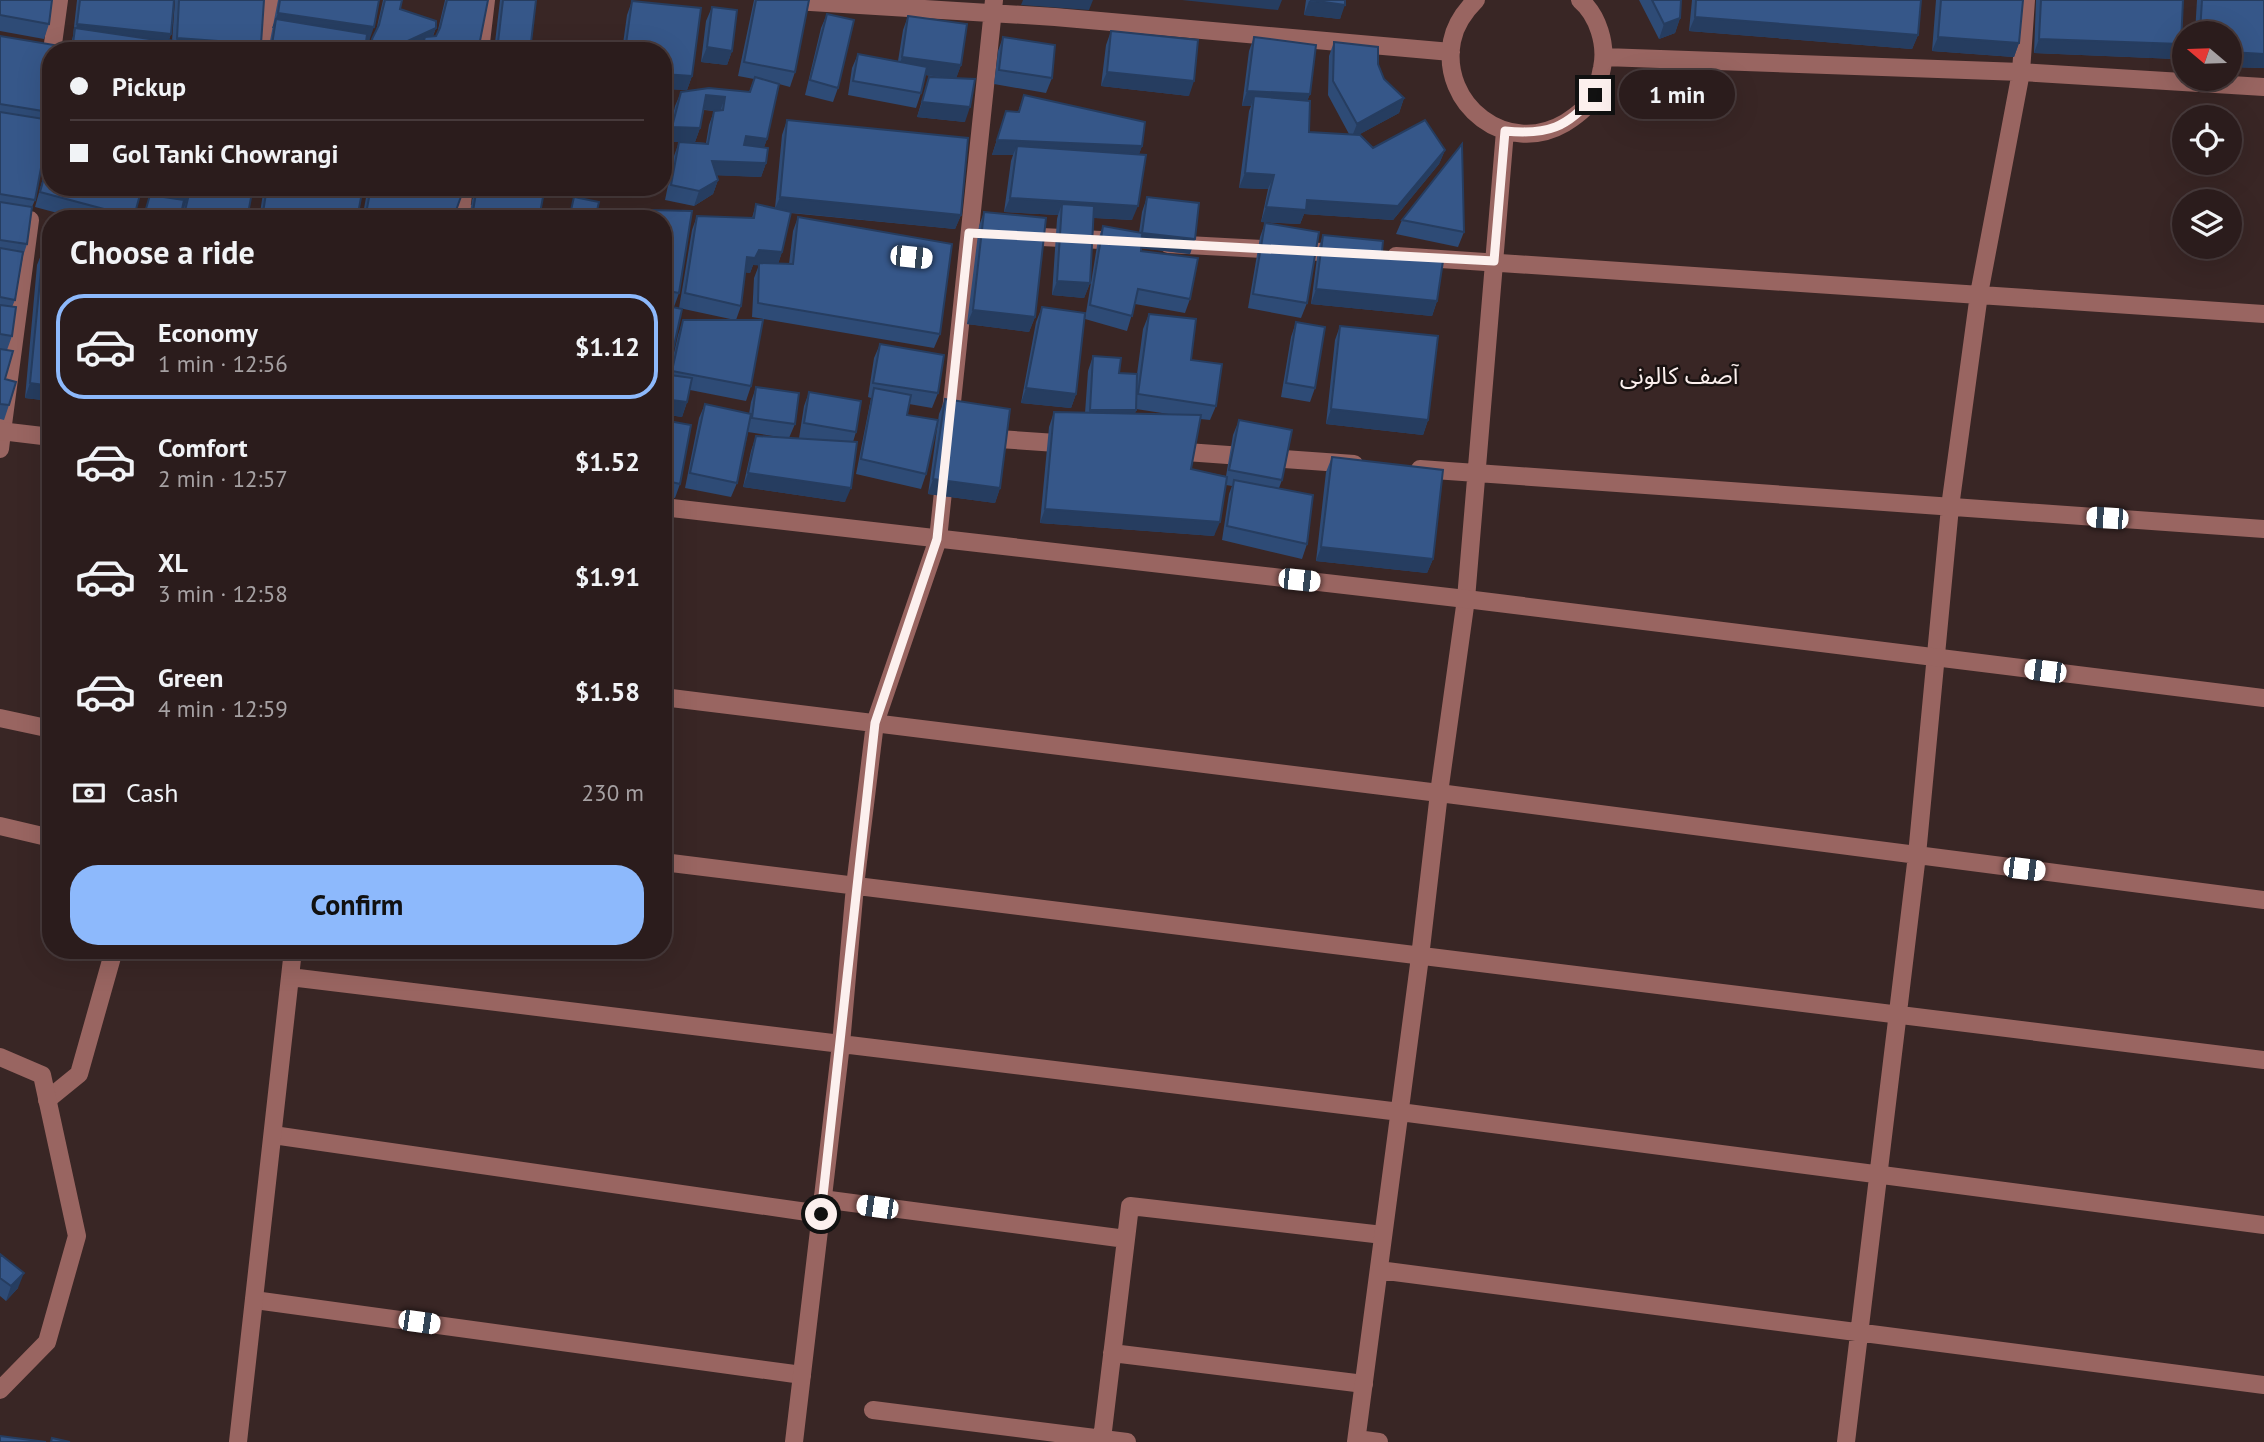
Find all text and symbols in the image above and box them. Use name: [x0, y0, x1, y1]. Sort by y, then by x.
north arrow: [2172, 21, 2242, 91]
map controls: [2172, 21, 2242, 259]
text: Pickup: [112, 70, 186, 103]
callout: 1 min: [1620, 70, 1735, 119]
route end: [1579, 79, 1611, 111]
text: 1 min: [1649, 80, 1705, 109]
button: locate: [2172, 105, 2242, 175]
text: Gol Tanki Chowrangi: [112, 137, 339, 170]
button: layers: [2172, 189, 2242, 259]
text: Choose a ride: [70, 231, 255, 273]
car: [890, 244, 933, 270]
icon: car: [74, 315, 137, 378]
text: Economy: [158, 316, 258, 349]
text: $1.12: [575, 330, 640, 363]
text: 1 min · 12:56: [158, 349, 288, 378]
district label: آصف کالونی: [1620, 360, 1739, 391]
icon: car: [74, 430, 137, 493]
text: Comfort: [158, 431, 248, 464]
text: $1.52: [575, 445, 640, 478]
text: 2 min · 12:57: [158, 464, 288, 493]
car: [2086, 506, 2129, 530]
icon: car: [74, 545, 137, 608]
text: XL: [158, 546, 188, 579]
text: $1.91: [575, 560, 640, 593]
car: [1278, 567, 1321, 593]
text: 3 min · 12:58: [158, 579, 288, 608]
car: [2023, 658, 2068, 684]
icon: car: [74, 660, 137, 723]
text: Green: [158, 661, 223, 694]
text: $1.58: [575, 675, 640, 708]
text: 4 min · 12:59: [158, 694, 288, 723]
icon: cash: [70, 774, 108, 812]
text: Cash: [126, 776, 178, 809]
text: 230 m: [582, 778, 644, 807]
car: [2002, 856, 2047, 882]
button: Confirm: [70, 865, 644, 945]
car: [855, 1194, 900, 1220]
route start: [805, 1198, 837, 1230]
car: [397, 1309, 442, 1335]

